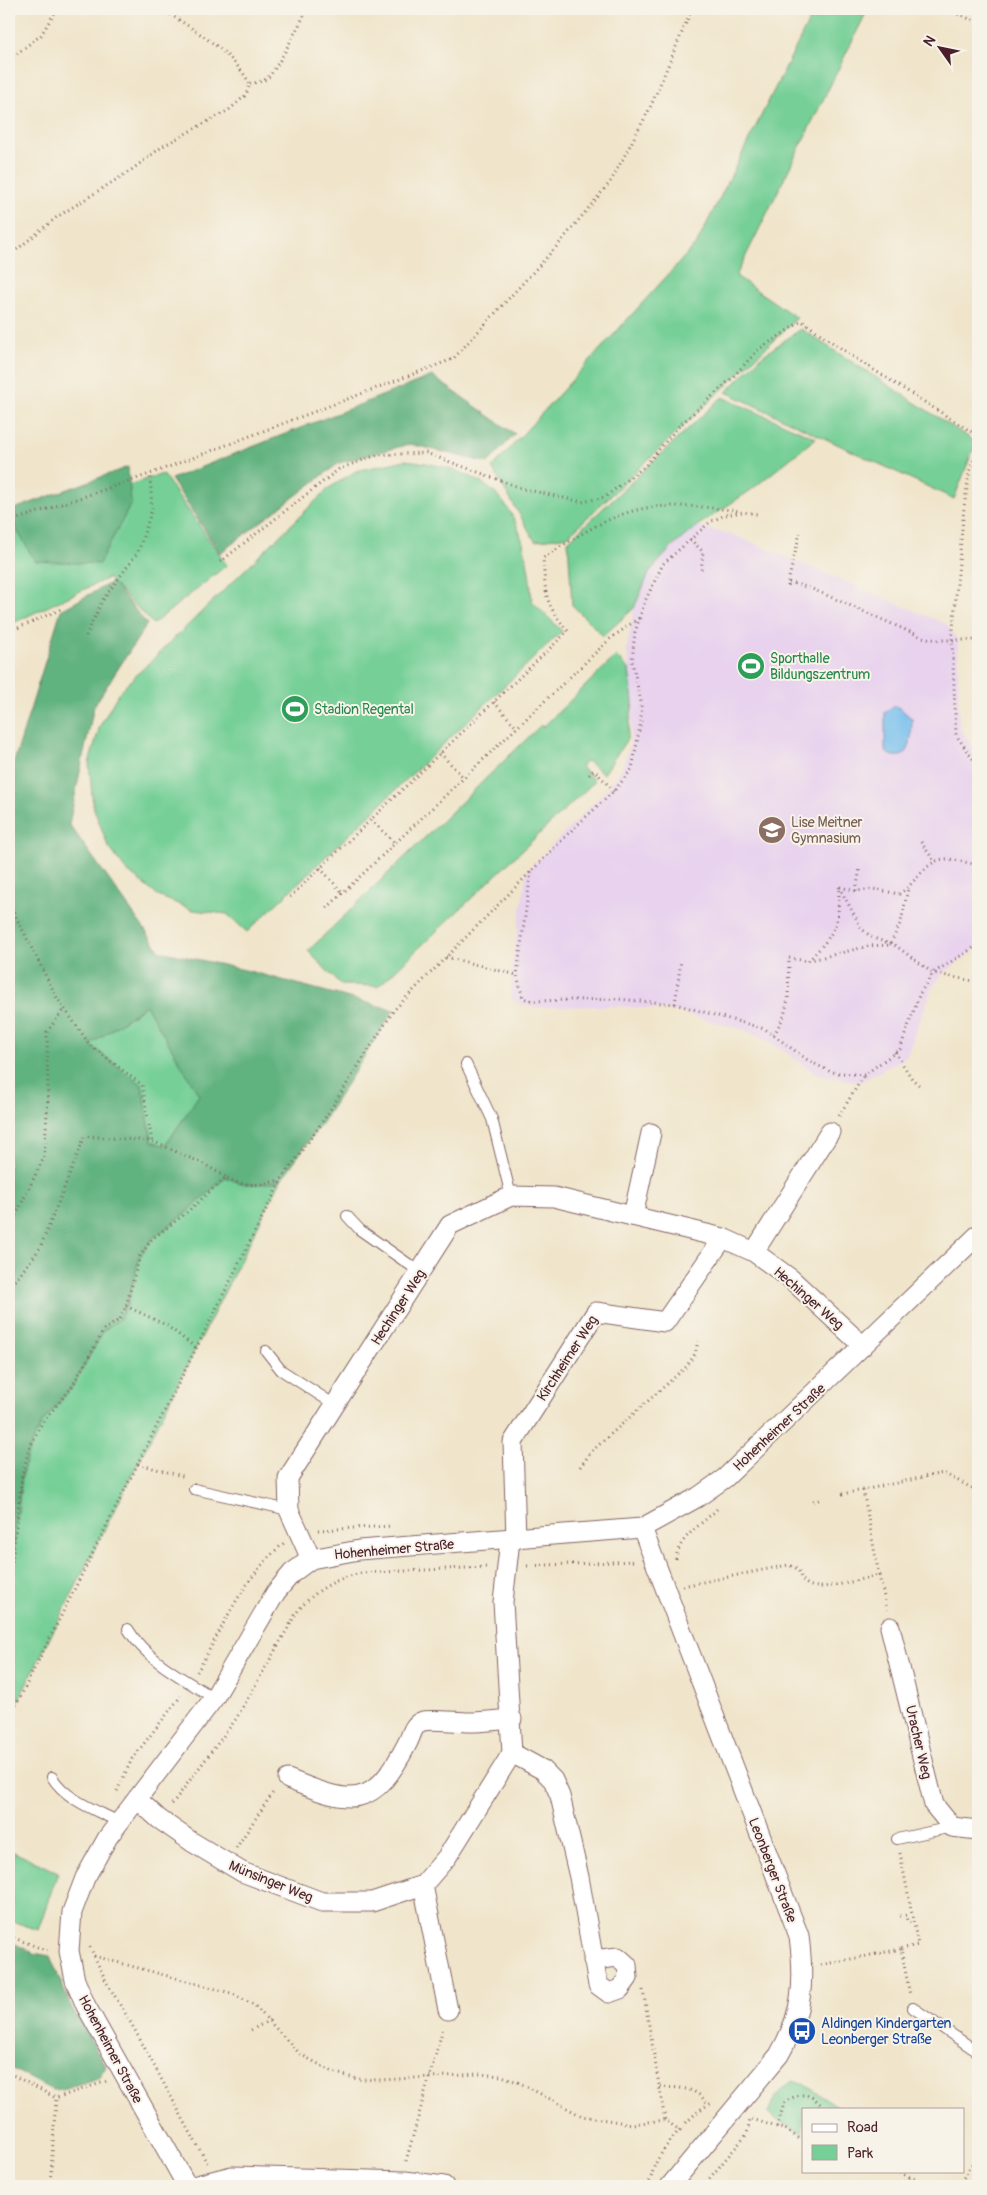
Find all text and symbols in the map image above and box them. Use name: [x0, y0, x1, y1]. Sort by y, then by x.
north arrow: [914, 22, 964, 72]
text: N: [920, 33, 939, 50]
place label: Sporthalle Bildungszentrum: [770, 650, 870, 683]
sports icon: Sporthalle Bildungszentrum: [736, 651, 766, 681]
sports icon: Stadion Regental: [280, 694, 310, 724]
place label: Stadion Regental: [314, 701, 414, 718]
place label: Lise Meitner Gymnasium: [791, 814, 863, 847]
school or university icon: Lise Meitner Gymnasium: [757, 815, 787, 845]
street label: Hechinger Weg: [770, 1263, 847, 1333]
street label: Hechinger Weg: [368, 1266, 429, 1348]
street label: Kirchheimer Weg: [533, 1312, 601, 1404]
street label: Hohenheimer Straße: [730, 1380, 829, 1475]
street label: Hohenheimer Straße: [333, 1536, 455, 1563]
street label: Uracher Weg: [902, 1704, 935, 1781]
street label: Leonberger Straße: [745, 1815, 800, 1925]
street label: Münsinger Weg: [226, 1857, 315, 1906]
street label: Hohenheimer Straße: [75, 1992, 146, 2106]
place label: Aldingen Kindergarten Leonberger Straße: [821, 2015, 952, 2048]
bus stop icon: Aldingen Kindergarten Leonberger Straße: [787, 2016, 817, 2046]
legend: [802, 2108, 964, 2172]
text: Road: [847, 2118, 878, 2137]
text: Park: [847, 2144, 874, 2163]

